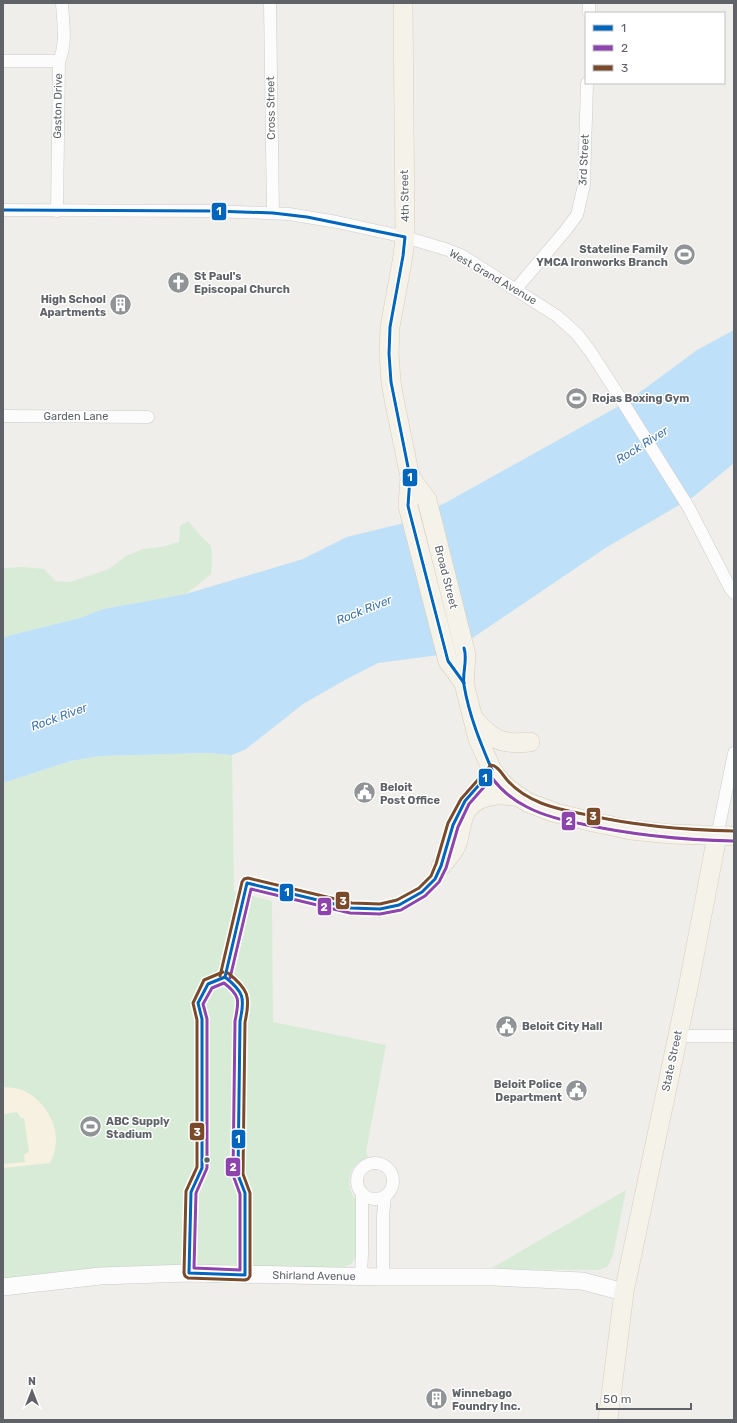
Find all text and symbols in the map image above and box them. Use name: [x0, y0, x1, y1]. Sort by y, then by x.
legend: [585, 12, 725, 84]
text: 1: [621, 21, 626, 35]
text: 2: [621, 41, 628, 55]
text: 3: [621, 61, 628, 75]
street label: Gaston Drive: [51, 73, 65, 139]
street label: Cross Street: [264, 75, 278, 140]
street label: 3rd Street: [576, 133, 592, 186]
street label: 4th Street: [398, 169, 412, 222]
line badge: 1: [211, 202, 227, 221]
text: 1: [216, 205, 222, 218]
sports icon: Stateline Family YMCA Ironworks Branch: [671, 242, 697, 268]
place label: Stateline Family YMCA Ironworks Branch: [536, 243, 668, 269]
street label: West Grand Avenue: [447, 247, 539, 307]
church icon: St Paul's Episcopal Church: [166, 269, 192, 295]
place label: St Paul's Episcopal Church: [194, 270, 290, 296]
building icon: High School Apartments: [108, 292, 134, 318]
place label: High School Apartments: [40, 293, 106, 319]
sports icon: Rojas Boxing Gym: [563, 385, 589, 411]
place label: Rojas Boxing Gym: [592, 392, 689, 405]
street label: Garden Lane: [44, 410, 108, 423]
water label: Rock River: [613, 423, 671, 467]
line badge: 1: [402, 468, 418, 487]
text: 1: [407, 471, 413, 484]
street label: Broad Street: [432, 544, 460, 611]
water label: Rock River: [334, 592, 394, 628]
water label: Rock River: [29, 700, 89, 734]
line badge: 1: [478, 768, 493, 787]
text: 1: [482, 772, 488, 785]
public building icon: Beloit Post Office: [352, 780, 378, 806]
place label: Beloit Post Office: [380, 781, 440, 807]
line badge: 3: [586, 807, 601, 826]
text: 3: [589, 810, 597, 823]
line badge: 2: [561, 811, 576, 831]
text: 2: [565, 815, 573, 828]
line badge: 1: [279, 883, 294, 902]
text: 1: [284, 886, 290, 899]
line badge: 3: [335, 891, 350, 910]
text: 3: [339, 895, 347, 908]
line badge: 2: [317, 897, 332, 916]
text: 2: [320, 901, 328, 914]
public building icon: Beloit City Hall: [494, 1013, 520, 1039]
place label: Beloit City Hall: [522, 1020, 602, 1033]
street label: State Street: [659, 1029, 685, 1093]
public building icon: Beloit Police Department: [564, 1077, 590, 1103]
place label: Beloit Police Department: [494, 1078, 562, 1104]
sports icon: ABC Supply Stadium: [77, 1114, 103, 1140]
place label: ABC Supply Stadium: [106, 1115, 170, 1141]
line badge: 3: [189, 1122, 205, 1141]
text: 3: [193, 1126, 201, 1139]
line badge: 1: [231, 1129, 246, 1149]
text: 1: [235, 1133, 241, 1146]
unlabelled marker: [202, 1155, 212, 1165]
line badge: 2: [225, 1157, 241, 1177]
text: 2: [229, 1161, 237, 1174]
street label: Shirland Avenue: [272, 1269, 356, 1283]
north arrow: [12, 1371, 52, 1411]
text: N: [28, 1375, 36, 1388]
scale bar: [597, 1385, 691, 1411]
building icon: Winnebago Foundry Inc.: [424, 1386, 450, 1412]
place label: Winnebago Foundry Inc.: [452, 1387, 520, 1413]
text: 50 m: [603, 1392, 631, 1406]

